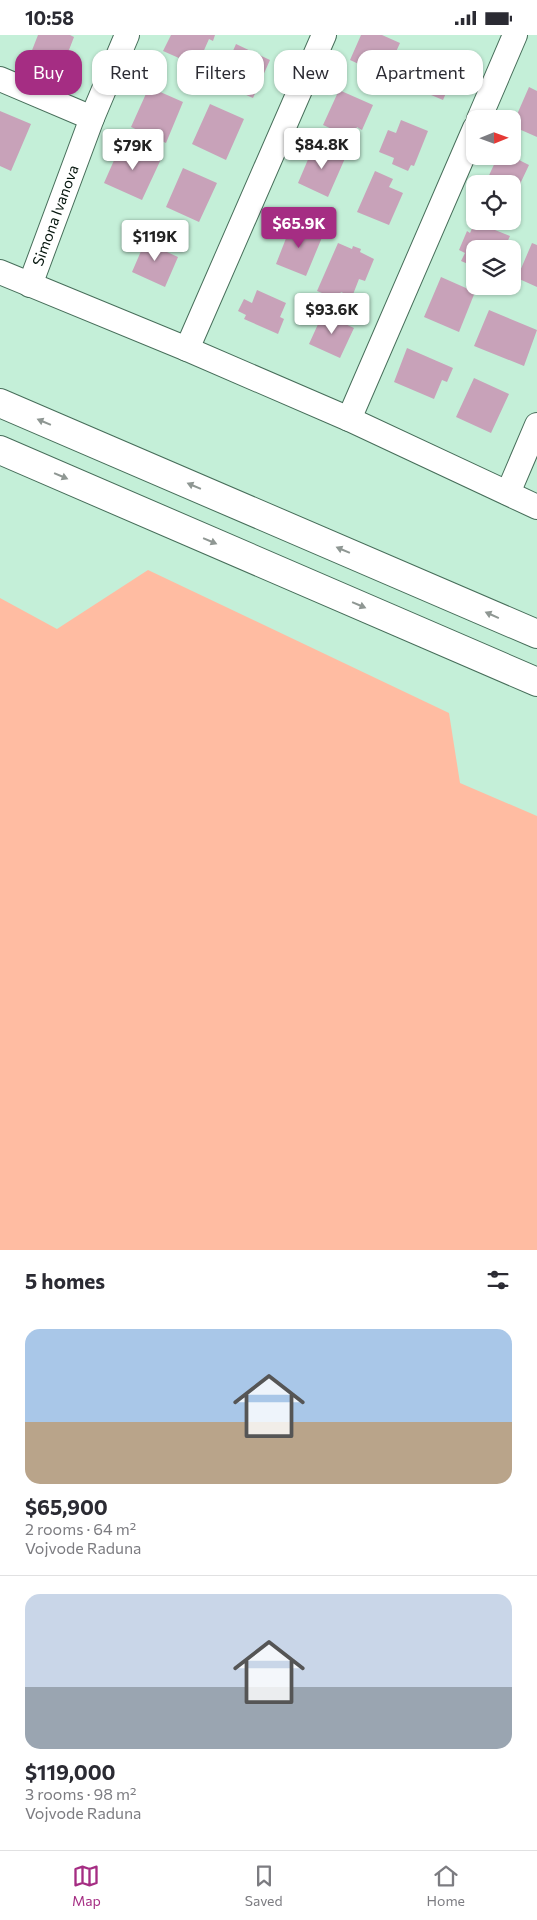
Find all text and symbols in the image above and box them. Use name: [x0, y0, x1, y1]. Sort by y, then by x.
text: 10:58: [25, 6, 74, 29]
chip: Buy: [15, 50, 82, 95]
chip: Rent: [92, 50, 167, 95]
chip: Filters: [177, 50, 264, 95]
chip: New: [274, 50, 347, 95]
chip: Apartment: [357, 50, 483, 95]
north arrow: [466, 110, 521, 165]
map controls: [466, 110, 521, 295]
pin: $84.8K: [281, 127, 363, 170]
pin: $79K: [103, 129, 163, 171]
text: $84.8K: [295, 134, 349, 153]
text: $79K: [114, 135, 152, 154]
street label: Simona Ivanova: [28, 162, 82, 268]
button: locate: [466, 175, 521, 230]
pin: $65.9K: [258, 207, 340, 249]
text: $65.9K: [272, 213, 326, 232]
pin: $119K: [120, 219, 190, 262]
text: $119K: [133, 226, 177, 245]
button: layers: [466, 240, 521, 295]
pin: $93.6K: [291, 293, 373, 335]
text: $93.6K: [305, 299, 359, 318]
one-way arrow: [37, 418, 52, 425]
one-way arrow: [54, 473, 68, 481]
one-way arrow: [187, 482, 201, 490]
one-way arrow: [203, 537, 217, 545]
one-way arrow: [336, 546, 350, 554]
one-way arrow: [352, 602, 366, 610]
one-way arrow: [485, 610, 499, 618]
icon: filters: [484, 1266, 512, 1294]
text: 5 homes: [25, 1268, 105, 1293]
icon: home: [224, 1361, 314, 1451]
text: $65,900: [25, 1494, 108, 1519]
text: 2 rooms · 64 m²: [25, 1519, 136, 1538]
text: Vojvode Raduna: [25, 1538, 142, 1557]
icon: home: [224, 1627, 314, 1717]
text: $119,000: [25, 1759, 116, 1784]
text: 3 rooms · 98 m²: [25, 1784, 136, 1803]
text: Vojvode Raduna: [25, 1803, 142, 1822]
tab: Map: [72, 1862, 101, 1909]
tab: Saved: [245, 1862, 283, 1909]
tab: Home: [427, 1862, 465, 1909]

